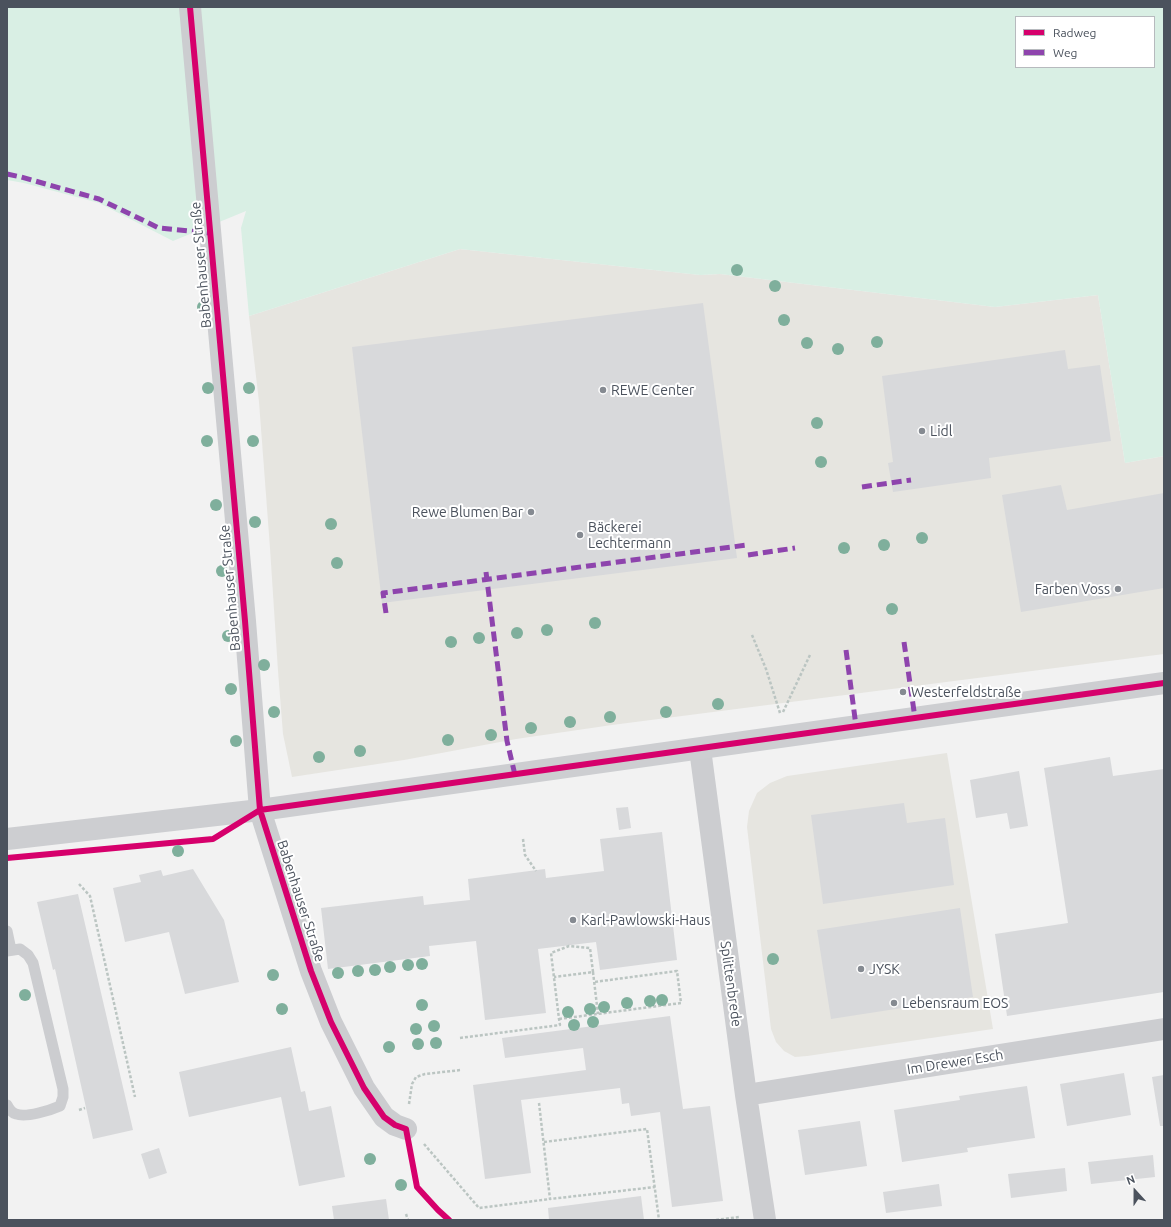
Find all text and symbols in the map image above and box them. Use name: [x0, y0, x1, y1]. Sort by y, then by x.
legend: [1015, 16, 1155, 68]
text: Radweg: [1053, 26, 1096, 39]
text: Weg: [1053, 46, 1077, 59]
street label: Babenhauser Straße: [187, 201, 215, 329]
place label: REWE Center: [611, 382, 694, 398]
marker: REWE Center: [598, 385, 608, 395]
place label: Lidl: [930, 423, 952, 439]
marker: Lidl: [917, 426, 927, 436]
place label: Rewe Blumen Bar: [412, 504, 523, 520]
marker: Rewe Blumen Bar: [526, 507, 536, 517]
place label: Bäckerei Lechtermann: [588, 519, 671, 552]
street label: Babenhauser Straße: [216, 524, 244, 652]
marker: Bäckerei Lechtermann: [575, 530, 585, 540]
place label: Farben Voss: [1035, 581, 1110, 597]
marker: Farben Voss: [1113, 584, 1123, 594]
place label: Westerfeldstraße: [911, 684, 1021, 700]
marker: Westerfeldstraße: [898, 687, 908, 697]
street label: Babenhauser Straße: [273, 838, 329, 964]
place label: Karl-Pawlowski-Haus: [581, 912, 710, 928]
marker: Karl-Pawlowski-Haus: [568, 915, 578, 925]
street label: Splittenbrede: [717, 940, 745, 1028]
place label: JYSK: [869, 961, 900, 977]
marker: JYSK: [856, 964, 866, 974]
place label: Lebensraum EOS: [902, 995, 1008, 1011]
marker: Lebensraum EOS: [889, 998, 899, 1008]
street label: Im Drewer Esch: [906, 1046, 1004, 1078]
north arrow: [1115, 1171, 1155, 1211]
text: N: [1125, 1173, 1137, 1187]

